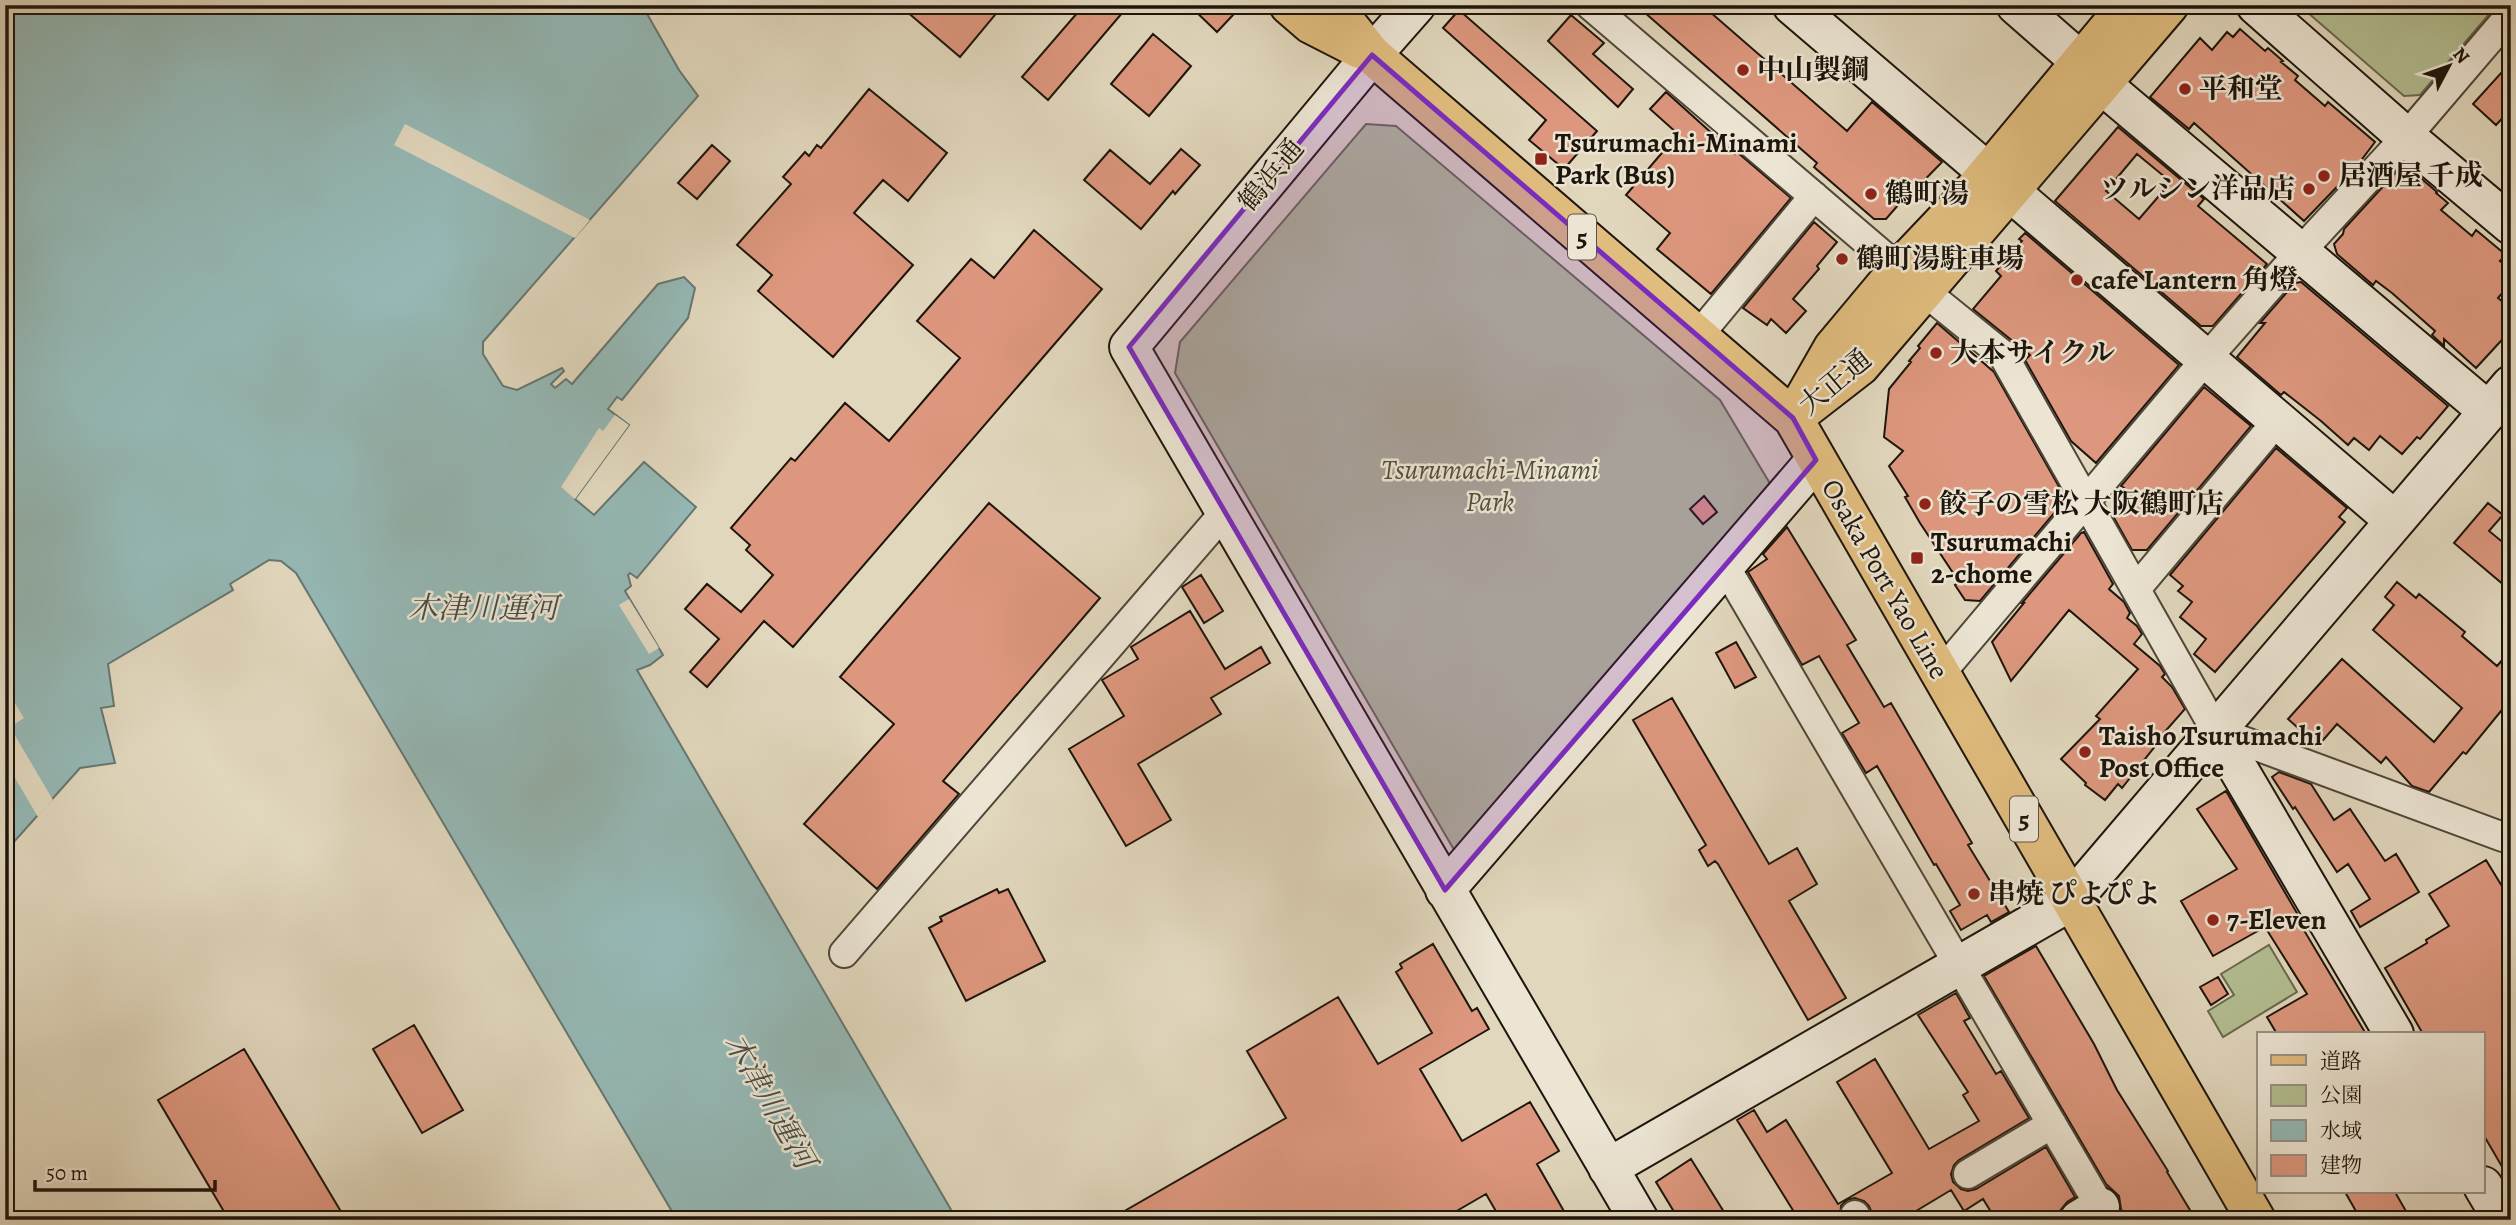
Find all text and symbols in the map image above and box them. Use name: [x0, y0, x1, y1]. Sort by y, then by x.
north arrow: [2414, 32, 2484, 102]
text: N: [2447, 42, 2476, 69]
place label: 中山製鋼: [1757, 51, 1869, 89]
marker: 中山製鋼: [1735, 62, 1751, 78]
place label: 平和堂: [2199, 70, 2283, 108]
marker: 平和堂: [2177, 81, 2193, 97]
place label: Tsurumachi-Minami Park (Bus): [1555, 124, 1798, 194]
street label: 鶴浜通: [1229, 131, 1313, 219]
marker: Tsurumachi-Minami Park (Bus): [1533, 151, 1549, 167]
place label: 居酒屋 千成: [2338, 157, 2483, 195]
marker: 居酒屋 千成: [2316, 168, 2332, 184]
place label: ツルシン洋品店: [2100, 170, 2295, 208]
place label: 鶴町湯: [1885, 175, 1969, 213]
marker: ツルシン洋品店: [2301, 181, 2317, 197]
marker: 鶴町湯: [1863, 186, 1879, 202]
road number: 5: [1568, 214, 1596, 260]
place label: 鶴町湯駐車場: [1856, 240, 2024, 278]
marker: 鶴町湯駐車場: [1834, 251, 1850, 267]
place label: cafe Lantern 角燈: [2091, 261, 2298, 299]
marker: cafe Lantern 角燈: [2069, 272, 2085, 288]
place label: 大本サイクル: [1950, 334, 2115, 372]
street label: 大正通: [1791, 340, 1879, 424]
marker: 大本サイクル: [1928, 345, 1944, 361]
park label: Tsurumachi-Minami Park: [1382, 451, 1598, 521]
street label: Osaka Port Yao Line: [1812, 472, 1958, 686]
place label: 餃子の雪松 大阪鶴町店: [1939, 485, 2224, 523]
marker: 餃子の雪松 大阪鶴町店: [1917, 496, 1933, 512]
place label: Tsurumachi 2-chome: [1931, 523, 2072, 593]
marker: Tsurumachi 2-chome: [1909, 550, 1925, 566]
water label: 木津川運河: [408, 588, 563, 628]
place label: Taisho Tsurumachi Post Office: [2099, 717, 2322, 787]
marker: Taisho Tsurumachi Post Office: [2077, 744, 2093, 760]
road number: 5: [2010, 796, 2038, 842]
place label: 串焼 ぴよぴよ: [1988, 875, 2161, 913]
marker: 串焼 ぴよぴよ: [1966, 886, 1982, 902]
place label: 7-Eleven: [2227, 901, 2327, 939]
marker: 7-Eleven: [2205, 912, 2221, 928]
water label: 木津川運河: [715, 1026, 827, 1180]
legend: [2257, 1032, 2484, 1194]
text: 道路: [2320, 1047, 2362, 1075]
text: 公園: [2320, 1081, 2362, 1109]
text: 水域: [2320, 1117, 2362, 1145]
scale bar: [35, 1148, 215, 1192]
text: 建物: [2320, 1151, 2362, 1179]
text: 50 m: [46, 1159, 88, 1187]

